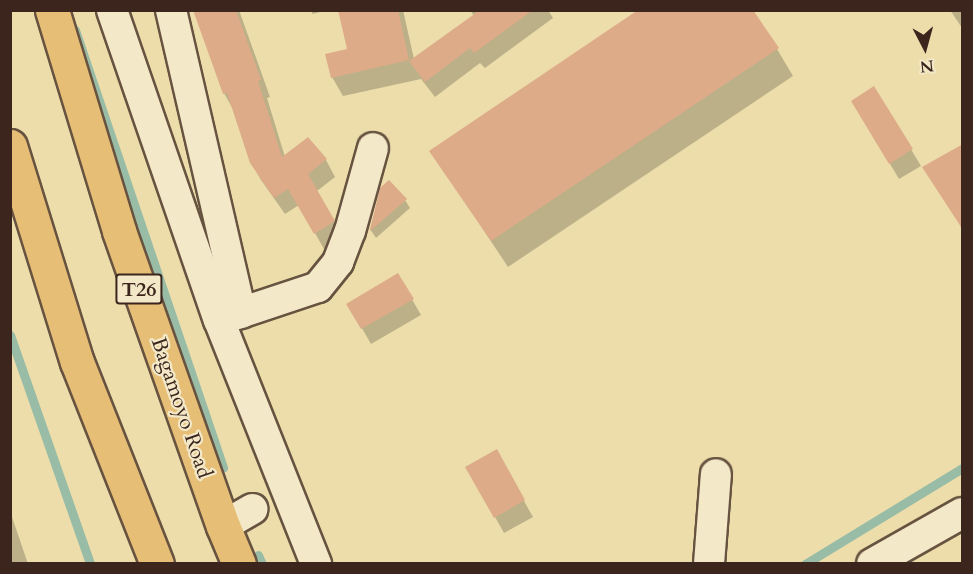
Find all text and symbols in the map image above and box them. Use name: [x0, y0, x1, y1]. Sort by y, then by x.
north arrow: [895, 18, 955, 78]
text: N: [919, 54, 935, 78]
road number: T26: [115, 272, 163, 306]
street label: Bagamoyo Road: [145, 334, 217, 482]

